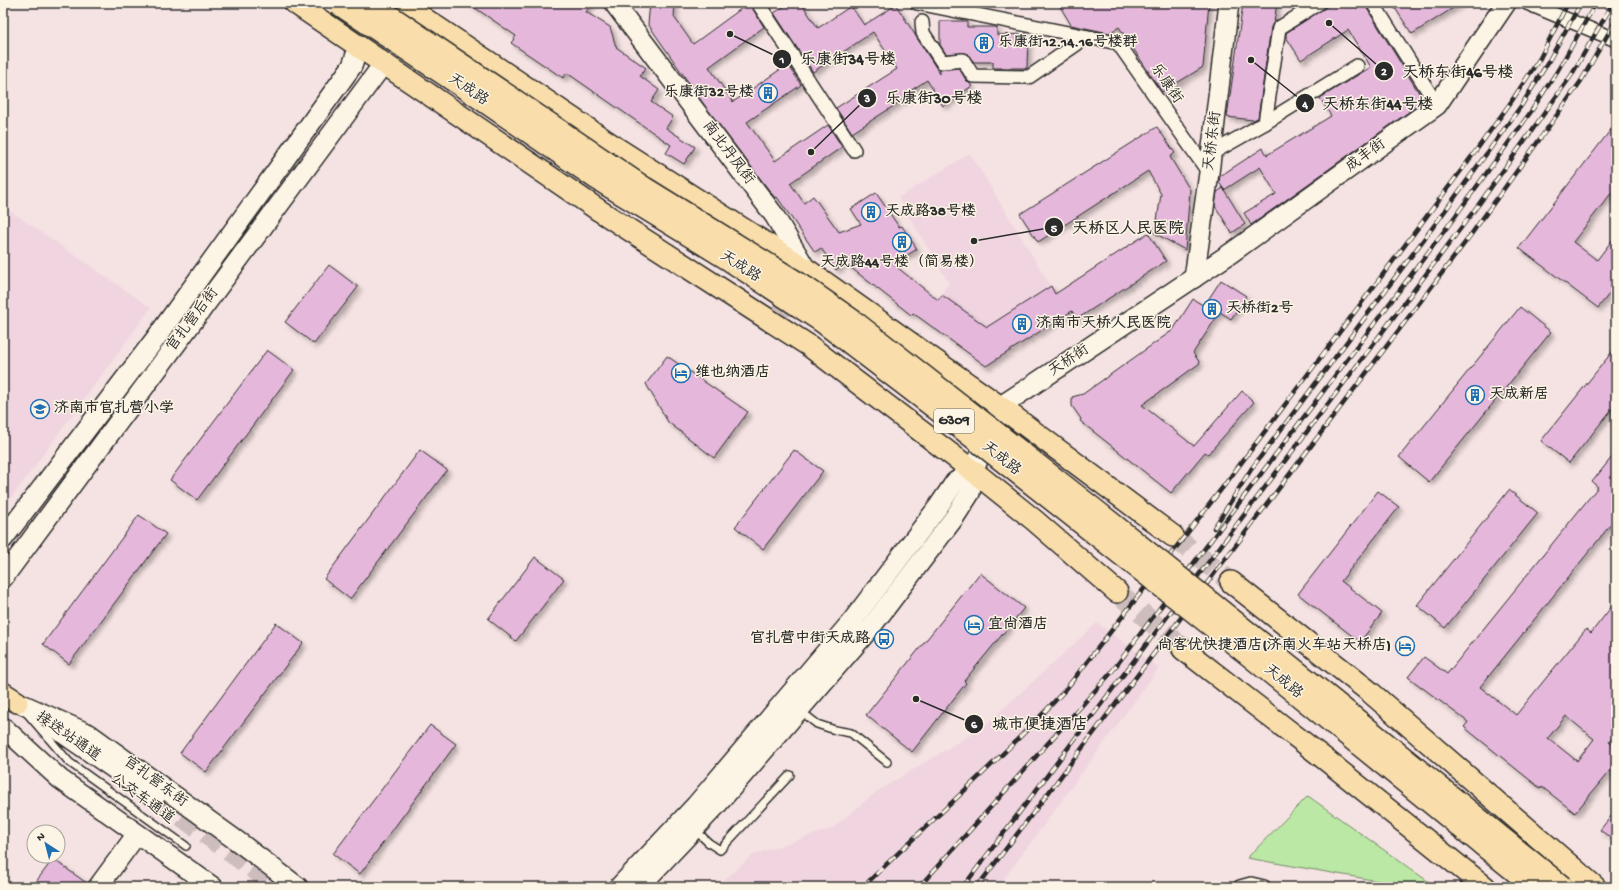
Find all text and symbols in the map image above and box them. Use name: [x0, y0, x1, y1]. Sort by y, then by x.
building icon: 乐康街12.14.16号楼群: [973, 32, 995, 54]
place label: 乐康街12.14.16号楼群: [998, 34, 1138, 52]
callout: 乐康街34号楼: [772, 45, 904, 73]
text: 乐康街34号楼: [800, 50, 896, 71]
text: 1: [779, 54, 785, 68]
callout: 天桥东街46号楼: [1374, 57, 1522, 85]
street label: 乐康街: [1146, 60, 1186, 108]
text: 天桥东街46号楼: [1402, 63, 1514, 84]
text: 2: [1381, 66, 1387, 80]
street label: 天成路: [444, 70, 492, 110]
building icon: 乐康街32号楼: [757, 82, 779, 104]
place label: 乐康街32号楼: [664, 84, 754, 102]
callout: 乐康街30号楼: [857, 84, 990, 112]
text: 乐康街30号楼: [885, 89, 983, 110]
callout: 天桥东街44号楼: [1295, 89, 1442, 117]
text: 3: [863, 93, 870, 107]
text: 天桥东街44号楼: [1322, 95, 1434, 116]
text: 4: [1301, 99, 1308, 113]
street label: 天桥东街: [1200, 110, 1226, 172]
street label: 南北丹凤街: [698, 117, 759, 188]
street label: 成丰街: [1343, 135, 1389, 177]
building icon: 天成路38号楼: [860, 201, 882, 223]
place label: 天成路38号楼: [885, 203, 976, 221]
callout: 天桥区人民医院: [1044, 213, 1192, 241]
text: 天桥区人民医院: [1072, 220, 1184, 240]
text: 5: [1051, 223, 1058, 237]
building icon: 天成路44号楼（简易楼）: [891, 231, 913, 253]
street label: 天成路: [716, 247, 764, 287]
place label: 天成路44号楼（简易楼）: [820, 254, 984, 272]
street label: 官扎营后街: [163, 285, 223, 355]
building icon: 天桥街2号: [1201, 298, 1223, 320]
place label: 天桥街2号: [1226, 299, 1293, 318]
building icon: 济南市天桥人民医院: [1011, 313, 1033, 335]
place label: 济南市天桥人民医院: [1036, 314, 1171, 333]
street label: 天桥街: [1045, 341, 1093, 381]
hotel icon: 维也纳酒店: [670, 362, 692, 384]
place label: 维也纳酒店: [695, 363, 770, 382]
building icon: 天成新居: [1464, 384, 1486, 406]
place label: 天成新居: [1489, 386, 1549, 404]
school or university icon: 济南市官扎营小学: [29, 398, 51, 420]
place label: 济南市官扎营小学: [54, 400, 174, 418]
road number: G309: [934, 409, 974, 433]
street label: 天成路: [978, 438, 1024, 480]
hotel icon: 宜尚酒店: [963, 614, 985, 636]
place label: 宜尚酒店: [988, 616, 1048, 634]
bus stop icon: 官扎营中街天成路: [873, 628, 895, 650]
place label: 官扎营中街天成路: [750, 630, 870, 648]
hotel icon: 尚客优快捷酒店(济南火车站天桥店): [1394, 635, 1416, 657]
place label: 尚客优快捷酒店(济南火车站天桥店): [1158, 636, 1391, 655]
street label: 天成路: [1260, 661, 1306, 703]
street label: 接送站通道: [32, 708, 104, 766]
callout: 城市便捷酒店: [964, 710, 1096, 738]
text: 城市便捷酒店: [992, 715, 1088, 736]
text: 6: [971, 719, 978, 733]
street label: 官扎营东街: [119, 753, 191, 811]
street label: 公交车通道: [106, 770, 178, 828]
north arrow: [26, 824, 66, 864]
text: N: [35, 831, 48, 844]

